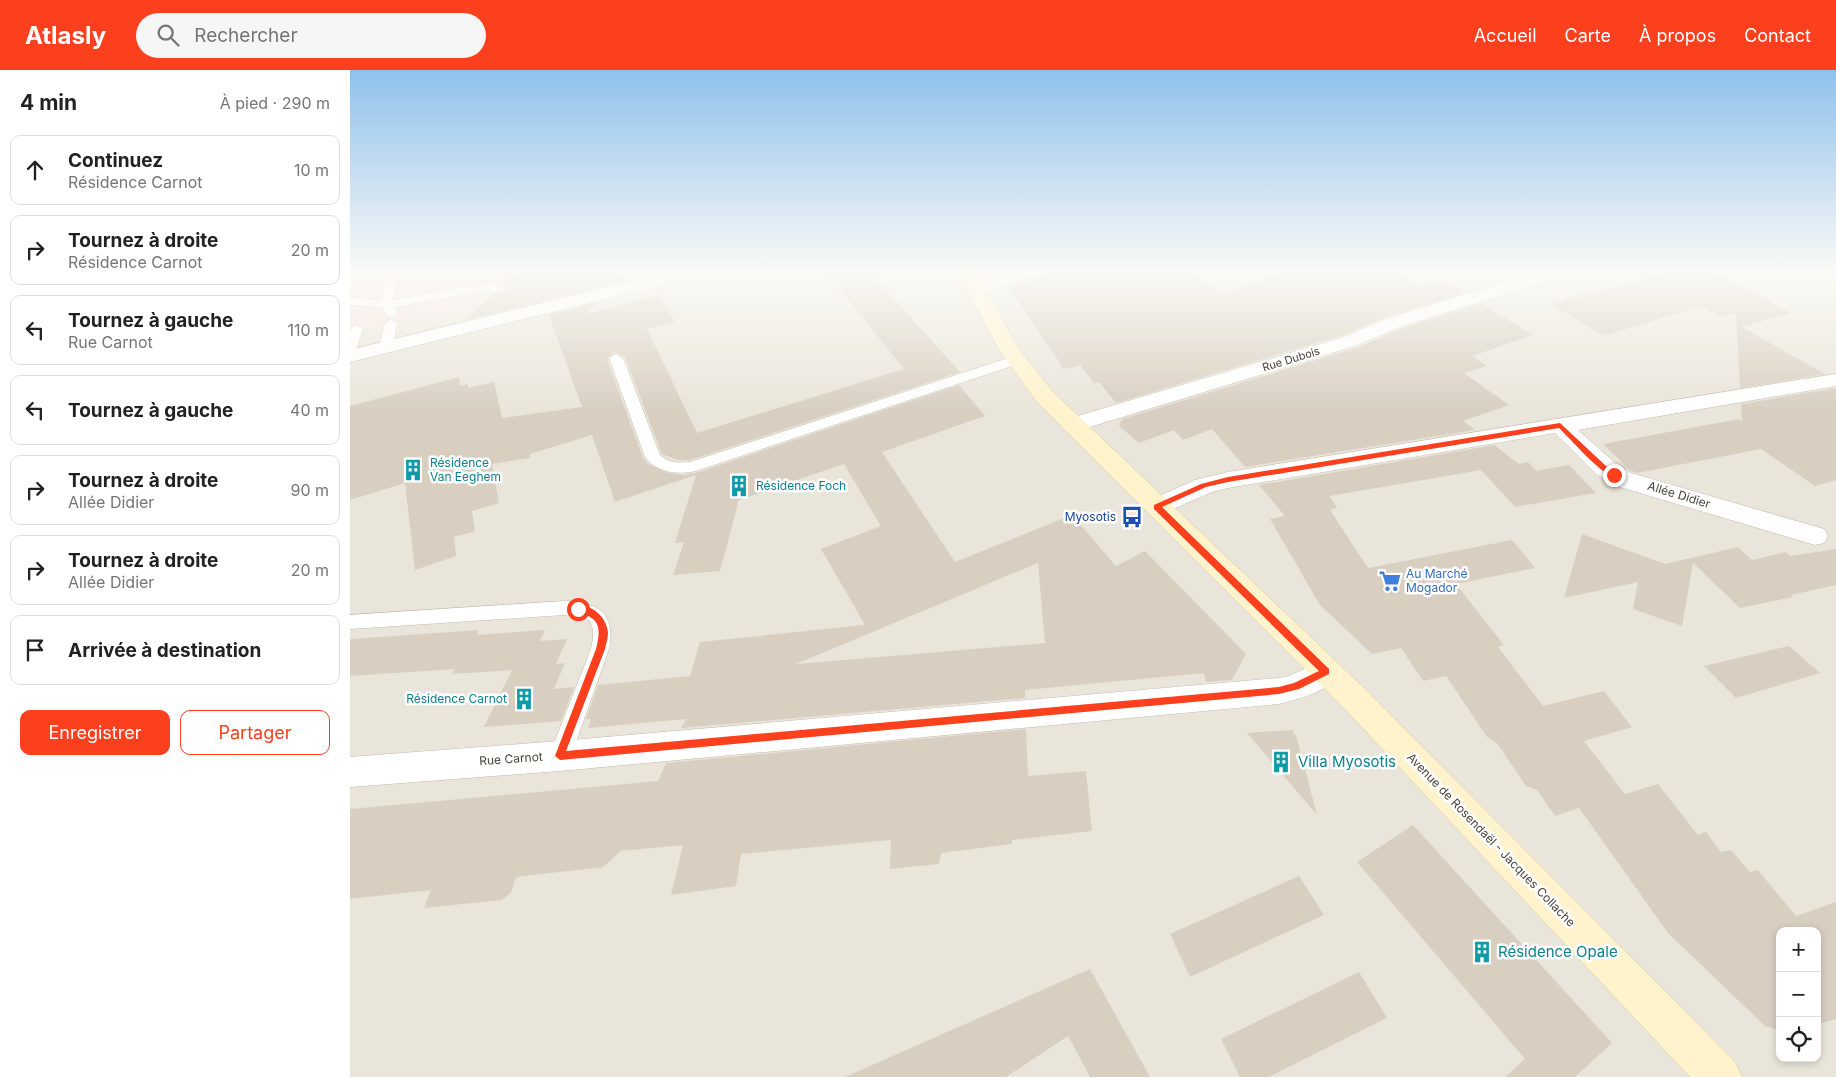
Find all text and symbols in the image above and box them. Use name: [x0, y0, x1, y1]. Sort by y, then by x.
search box: [136, 13, 486, 58]
text: Atlasly: [25, 21, 106, 50]
icon: search: [154, 21, 182, 49]
text: Rechercher: [194, 24, 298, 47]
text: Accueil: [1474, 25, 1537, 46]
text: Carte: [1565, 25, 1611, 46]
text: À propos: [1639, 25, 1716, 46]
text: Contact: [1744, 25, 1811, 46]
text: 4 min: [20, 90, 77, 115]
text: À pied · 290 m: [220, 93, 330, 113]
text: Continuez: [68, 149, 163, 172]
icon: ahead: [21, 156, 49, 184]
text: 10 m: [294, 160, 329, 180]
text: Résidence Carnot: [68, 172, 202, 192]
text: Tournez à droite: [68, 229, 218, 252]
icon: right: [21, 236, 49, 264]
text: 20 m: [291, 240, 329, 260]
text: Résidence Carnot: [68, 252, 202, 272]
text: Tournez à gauche: [68, 309, 233, 332]
icon: left: [21, 316, 49, 344]
text: 110 m: [287, 320, 329, 340]
text: Rue Carnot: [68, 332, 153, 352]
street label: Rue Dubois: [1261, 344, 1322, 374]
icon: left: [21, 396, 49, 424]
text: Tournez à gauche: [68, 399, 233, 422]
text: 40 m: [290, 400, 329, 420]
place label: Résidence Van Eeghem: [430, 455, 501, 484]
building icon: Résidence Van Eeghem: [400, 457, 426, 483]
route end: [1603, 464, 1626, 487]
text: Tournez à droite: [68, 469, 218, 492]
building icon: Résidence Foch: [726, 473, 752, 499]
icon: right: [21, 476, 49, 504]
place label: Résidence Foch: [756, 478, 846, 493]
street label: Allée Didier: [1646, 478, 1713, 511]
text: 90 m: [290, 480, 329, 500]
text: Allée Didier: [68, 492, 154, 512]
bus stop icon: Myosotis: [1119, 504, 1145, 530]
place label: Myosotis: [1065, 509, 1116, 524]
text: Tournez à droite: [68, 549, 218, 572]
icon: right: [21, 556, 49, 584]
text: 20 m: [291, 560, 329, 580]
place label: Au Marché Mogador: [1406, 566, 1468, 595]
supermarket icon: Au Marché Mogador: [1377, 568, 1403, 594]
text: Allée Didier: [68, 572, 154, 592]
route start: [567, 598, 590, 621]
icon: arrive: [21, 636, 49, 664]
text: Arrivée à destination: [68, 639, 261, 662]
building icon: Résidence Carnot: [511, 686, 537, 712]
place label: Résidence Carnot: [406, 691, 507, 706]
button: Enregistrer: [20, 710, 170, 755]
button: Partager: [180, 710, 330, 755]
street label: Rue Carnot: [479, 749, 543, 768]
building icon: Villa Myosotis: [1268, 749, 1294, 775]
street label: Avenue de Rosendaël - Jacques Collache: [1404, 750, 1579, 930]
place label: Villa Myosotis: [1298, 752, 1396, 771]
map controls: [1776, 927, 1821, 1062]
button: +: [1776, 927, 1821, 972]
building icon: Résidence Opale: [1469, 939, 1495, 965]
place label: Résidence Opale: [1498, 942, 1618, 961]
button: −: [1776, 972, 1821, 1017]
button: locate: [1776, 1017, 1821, 1062]

